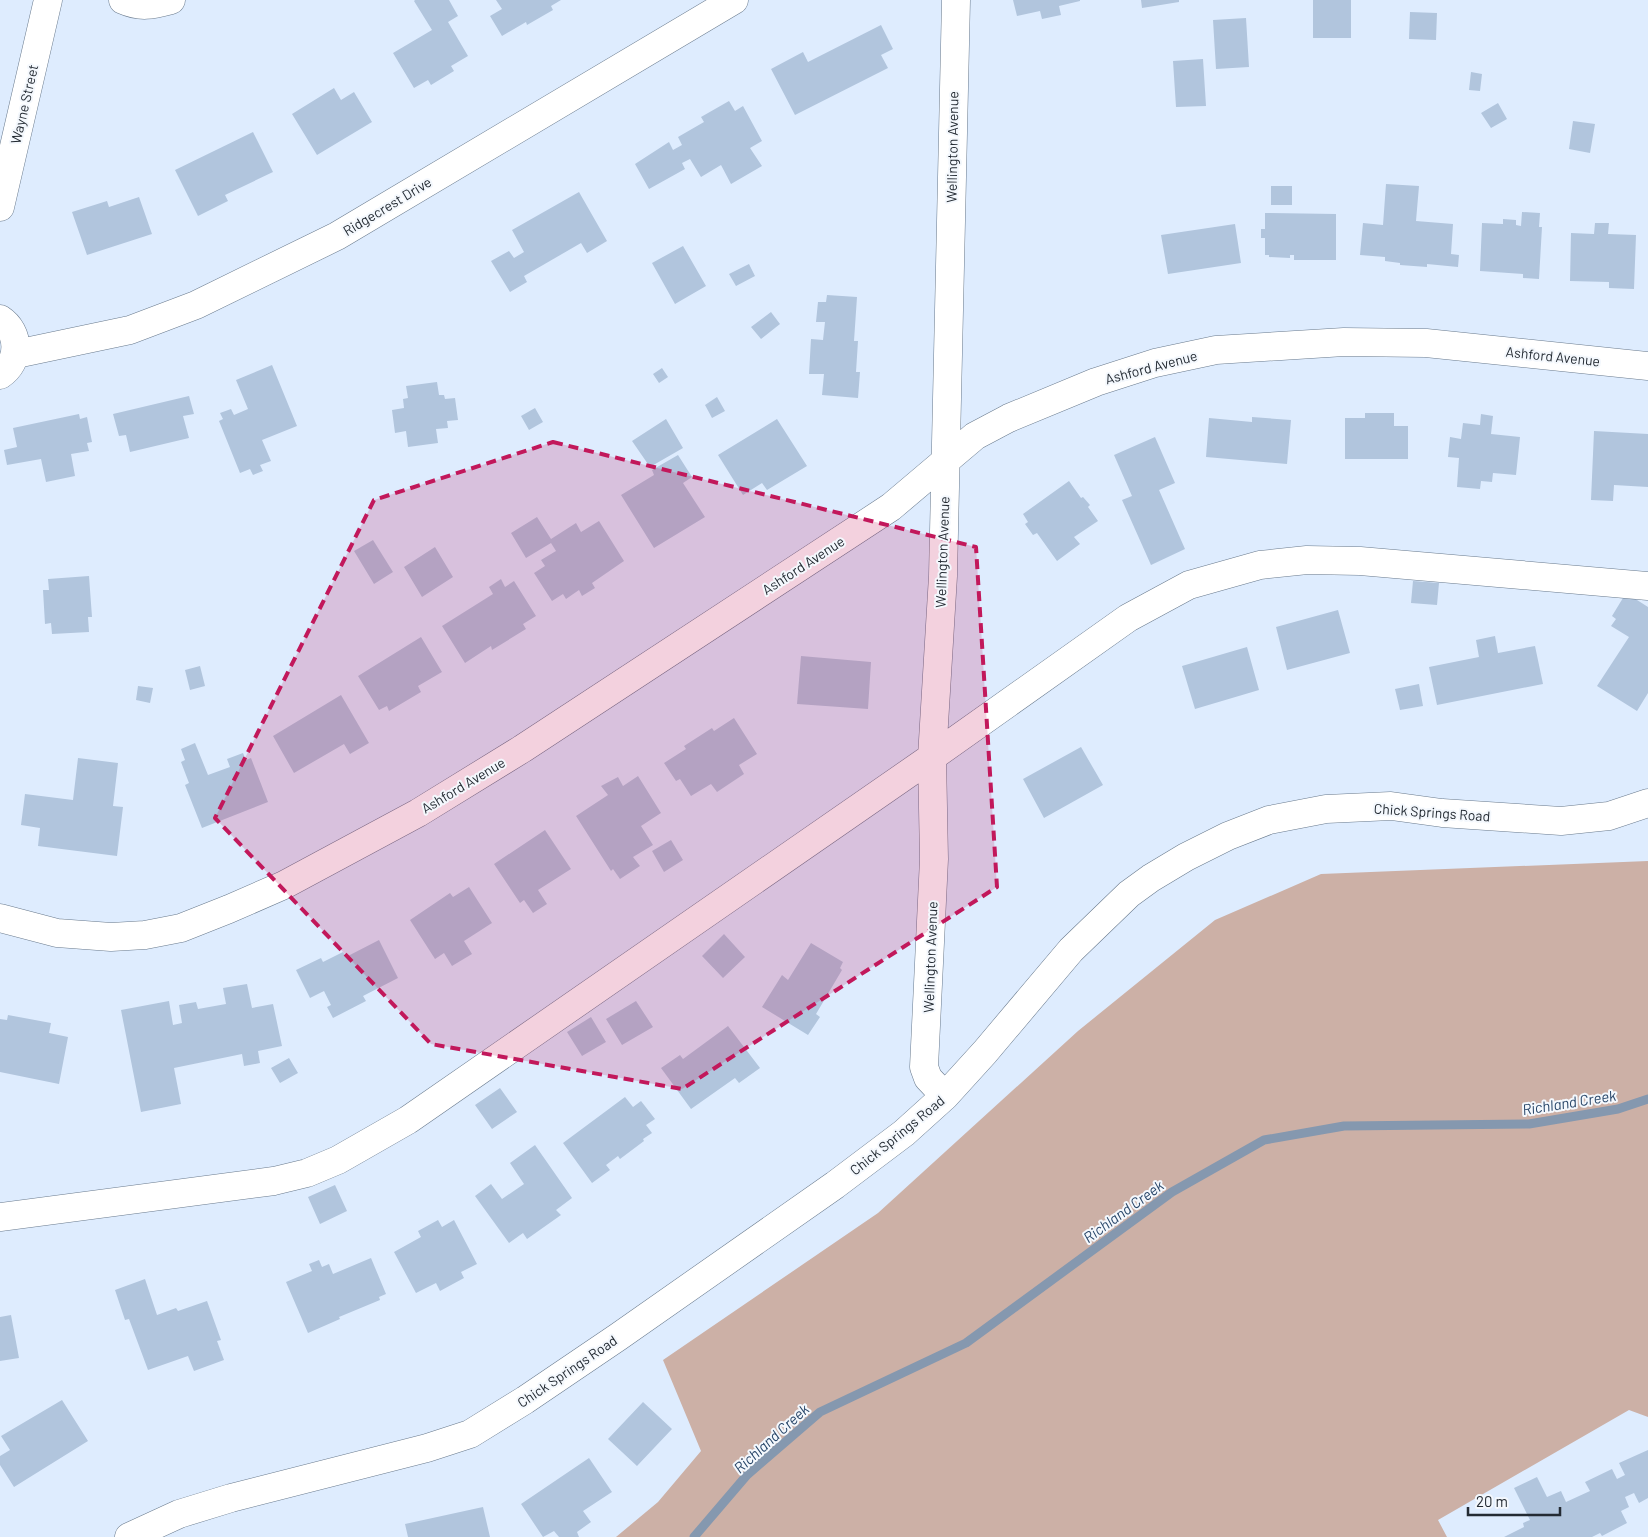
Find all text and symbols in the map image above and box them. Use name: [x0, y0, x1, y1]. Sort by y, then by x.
street label: Wayne Street: [7, 63, 41, 145]
street label: Wellington Avenue: [943, 91, 961, 203]
street label: Ridgecrest Drive: [340, 173, 434, 239]
street label: Ashford Avenue: [1505, 343, 1601, 369]
street label: Ashford Avenue: [1103, 347, 1199, 387]
street label: Wellington Avenue: [932, 496, 952, 608]
street label: Ashford Avenue: [759, 532, 847, 598]
street label: Ashford Avenue: [418, 753, 508, 817]
street label: Chick Springs Road: [1373, 799, 1491, 825]
street label: Wellington Avenue: [920, 901, 940, 1013]
water label: Richland Creek: [1521, 1086, 1618, 1118]
street label: Chick Springs Road: [846, 1092, 948, 1178]
water label: Richland Creek: [1079, 1175, 1167, 1246]
street label: Chick Springs Road: [514, 1331, 620, 1411]
water label: Richland Creek: [730, 1399, 813, 1476]
scale bar: [1468, 1484, 1560, 1516]
text: 20 m: [1476, 1492, 1508, 1510]

